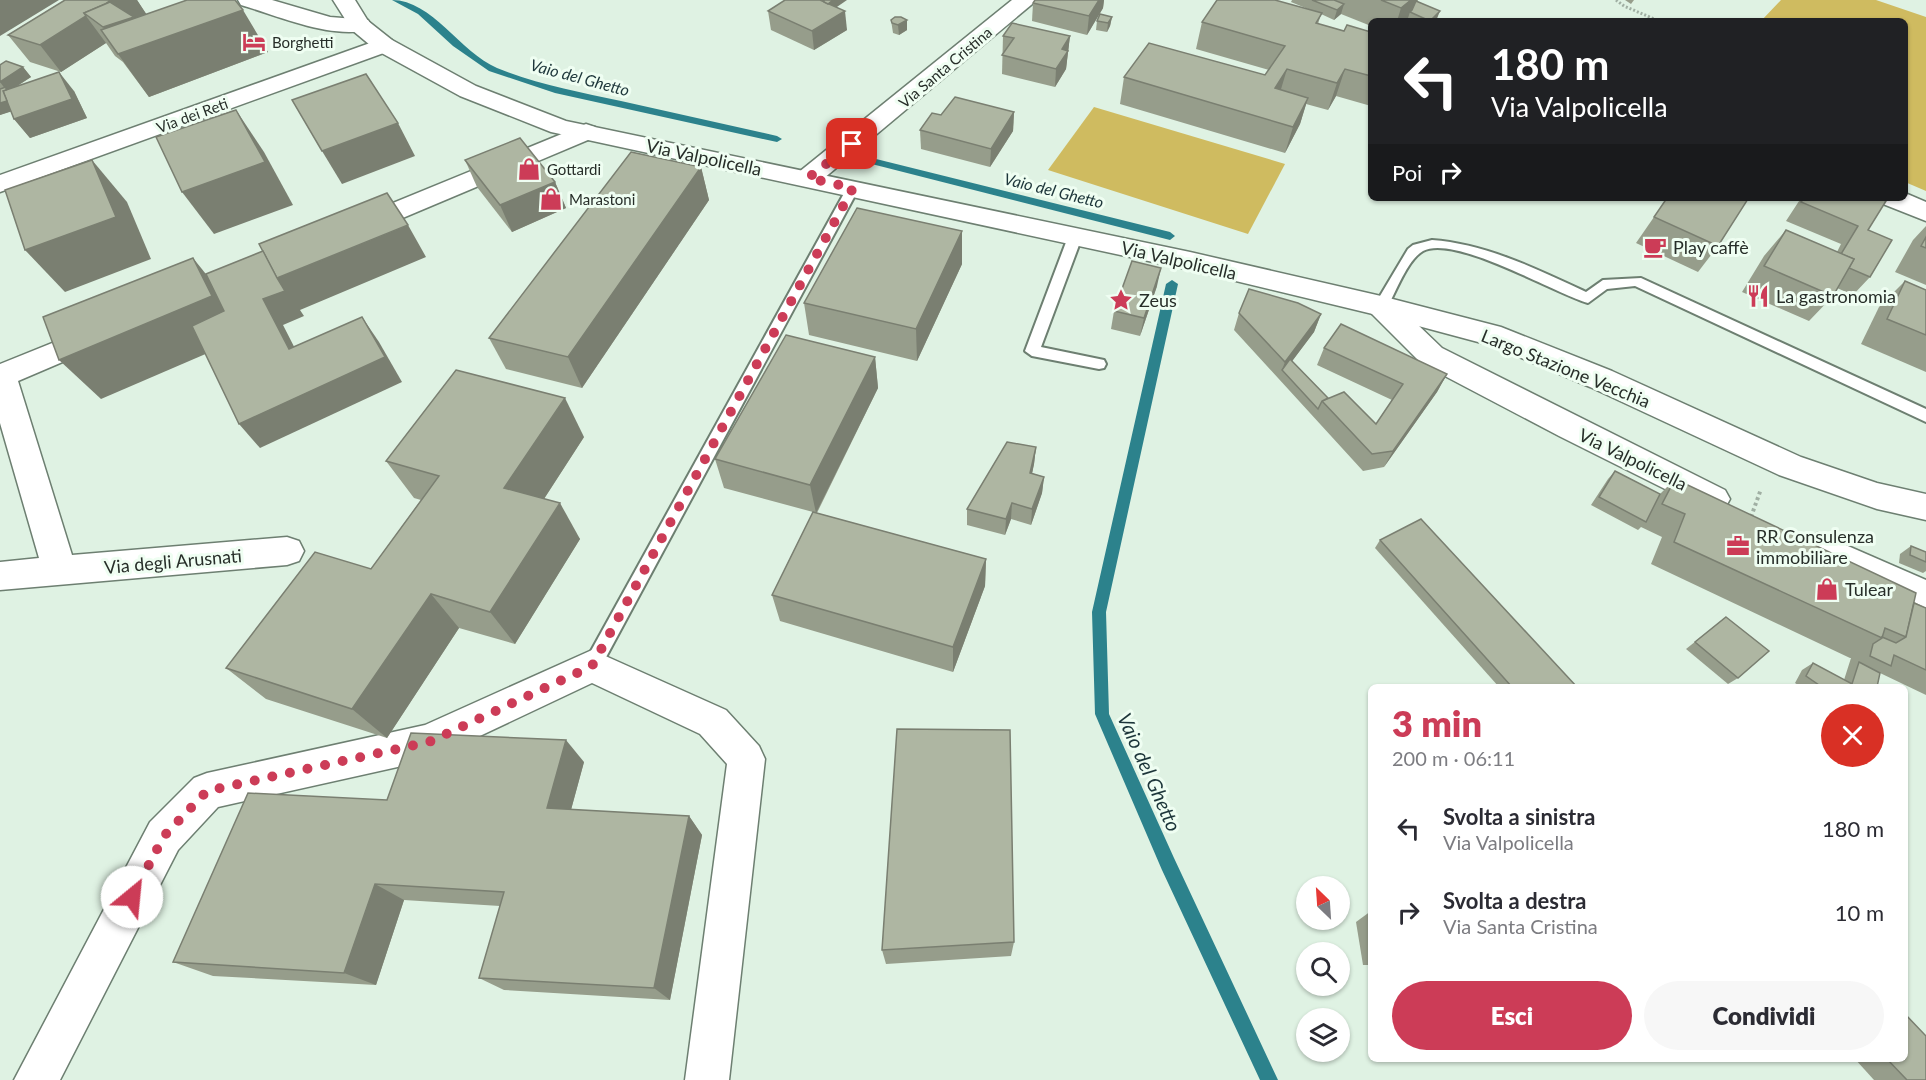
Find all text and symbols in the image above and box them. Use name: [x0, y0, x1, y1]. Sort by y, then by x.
street label: Via Santa Cristina: [895, 23, 995, 111]
hotel icon: Borghetti: [241, 29, 267, 55]
place label: Borghetti: [272, 33, 333, 51]
text: 180 m: [1491, 39, 1609, 89]
icon: left: [1392, 42, 1470, 120]
water label: Vaio del Ghetto: [528, 55, 632, 99]
text: Via Valpolicella: [1491, 90, 1668, 123]
street label: Via dei Reti: [154, 94, 230, 136]
pin: [826, 118, 877, 169]
icon: arrive: [835, 127, 868, 160]
street label: Via Valpolicella: [644, 134, 764, 180]
shop icon: Gottardi: [516, 156, 542, 182]
icon: right: [1434, 156, 1467, 189]
text: Poi: [1392, 159, 1422, 186]
place label: Gottardi: [547, 160, 601, 178]
water label: Vaio del Ghetto: [1002, 168, 1106, 212]
shop icon: Marastoni: [538, 186, 564, 212]
place label: Marastoni: [569, 190, 635, 208]
cafe icon: Play caffè: [1642, 234, 1668, 260]
street label: Via Valpolicella: [1119, 236, 1239, 284]
place label: Play caffè: [1673, 236, 1749, 258]
restaurant icon: La gastronomia: [1745, 283, 1771, 309]
place label: La gastronomia: [1776, 285, 1896, 307]
place icon: Zeus: [1108, 287, 1134, 313]
place label: Zeus: [1139, 289, 1177, 311]
street label: Largo Stazione Vecchia: [1478, 324, 1654, 412]
street label: Via Valpolicella: [1575, 423, 1691, 495]
place label: RR Consulenza immobiliare: [1756, 525, 1874, 568]
office icon: RR Consulenza immobiliare: [1725, 533, 1751, 559]
street label: Via degli Arusnati: [103, 544, 243, 578]
shop icon: Tulear: [1814, 576, 1840, 602]
place label: Tulear: [1845, 578, 1893, 600]
text: 3 min: [1392, 701, 1482, 745]
button: close: [1821, 704, 1884, 767]
water label: Vaio del Ghetto: [1113, 709, 1187, 835]
text: 200 m · 06:11: [1392, 746, 1515, 770]
text: Svolta a sinistra: [1443, 803, 1595, 830]
icon: left: [1392, 812, 1425, 845]
text: 180 m: [1822, 815, 1884, 842]
text: Via Valpolicella: [1443, 830, 1574, 854]
position arrow: [100, 865, 164, 929]
north arrow: [1296, 876, 1350, 930]
map controls: [1296, 876, 1350, 1062]
text: Svolta a destra: [1443, 887, 1586, 914]
icon: right: [1392, 896, 1425, 929]
text: 10 m: [1835, 899, 1884, 926]
text: Via Santa Cristina: [1443, 914, 1598, 938]
button: search: [1296, 942, 1350, 996]
button: Esci: [1392, 981, 1632, 1050]
button: Condividi: [1644, 981, 1884, 1050]
button: layers: [1296, 1008, 1350, 1062]

